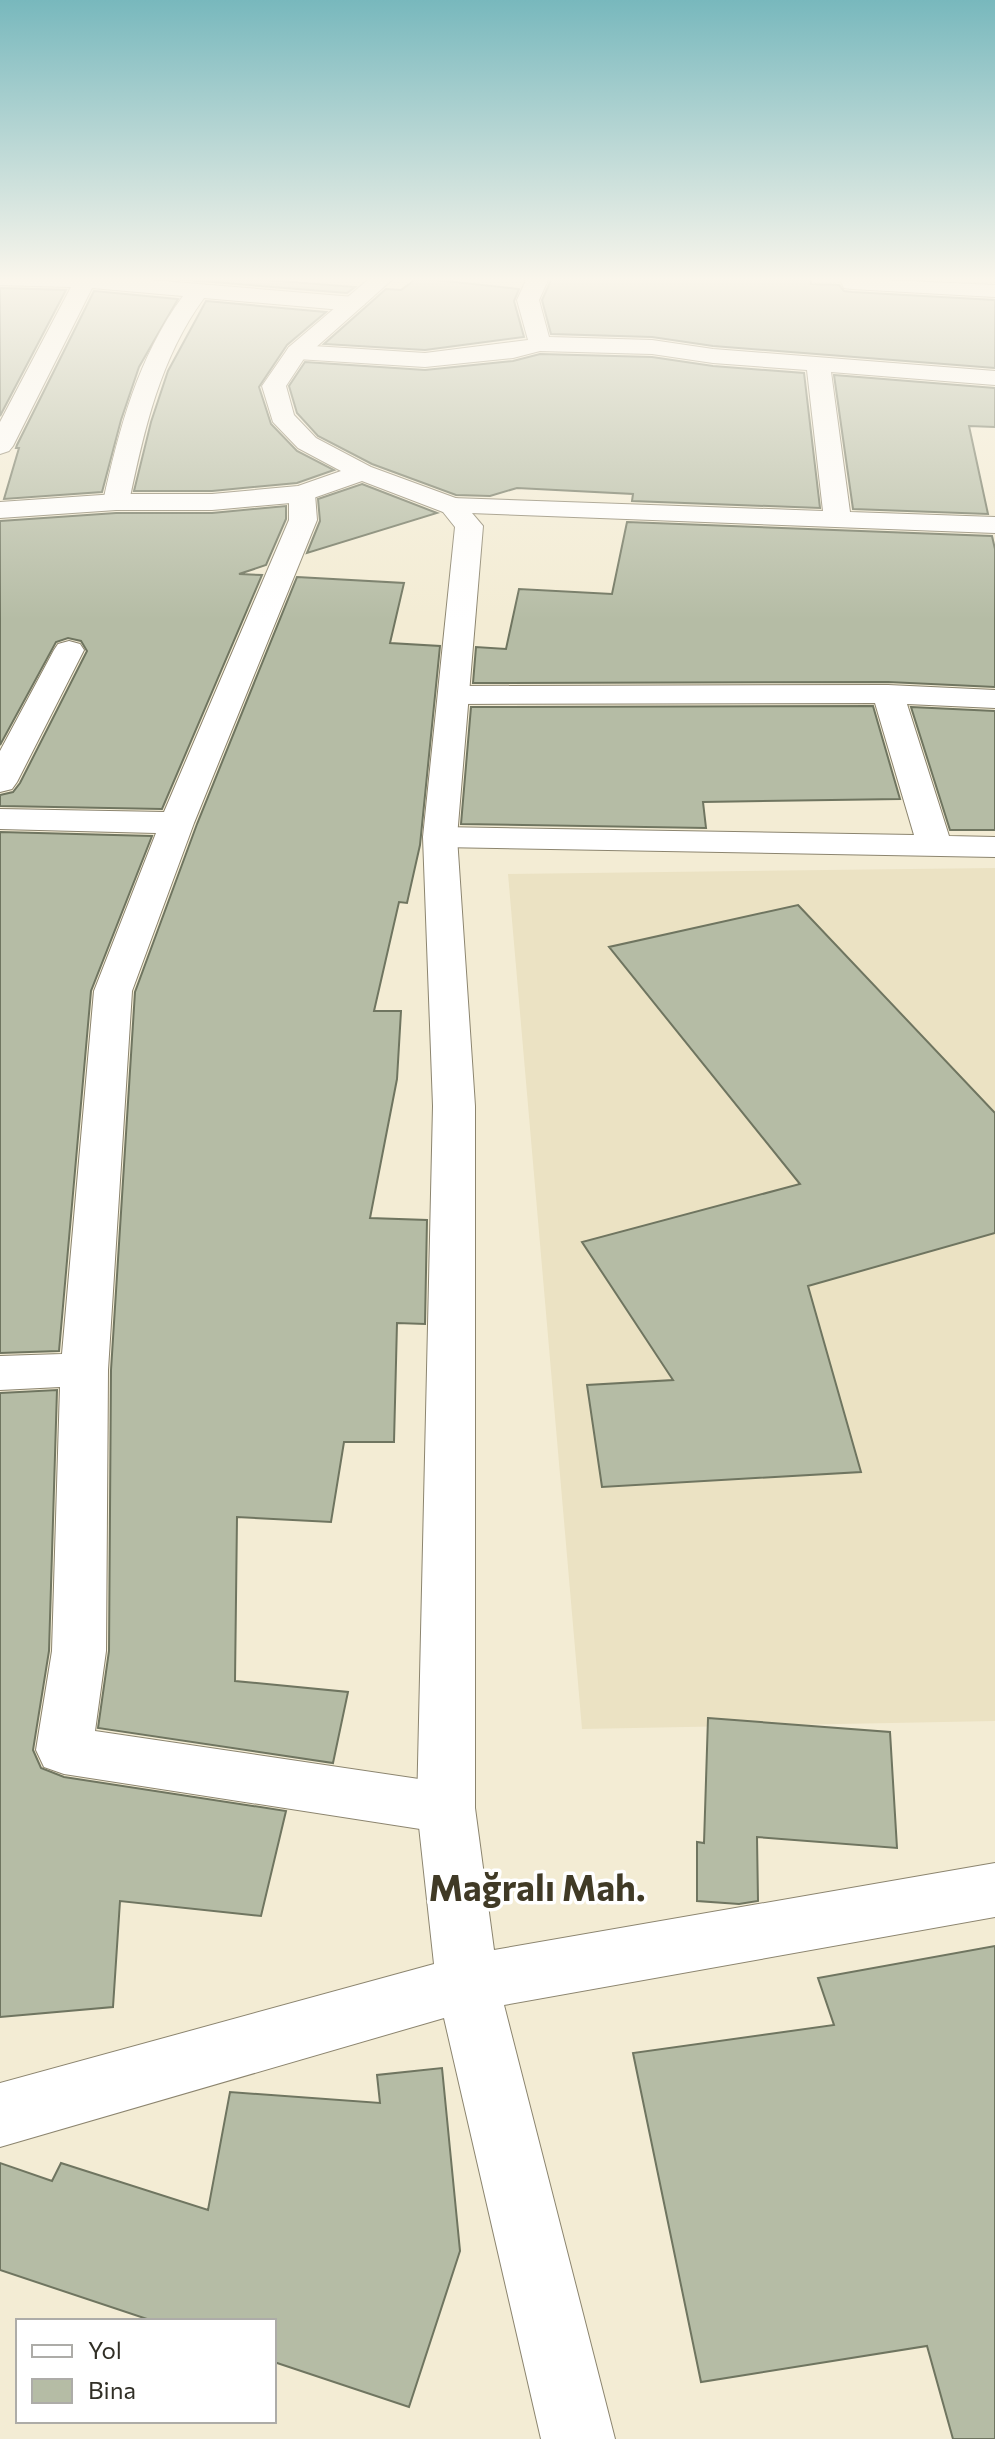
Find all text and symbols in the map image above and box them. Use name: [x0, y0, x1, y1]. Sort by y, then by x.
district label: Mağralı Mah.: [429, 1864, 645, 1908]
legend: [16, 2319, 276, 2423]
text: Yol: [88, 2335, 122, 2364]
text: Bina: [88, 2375, 136, 2404]

